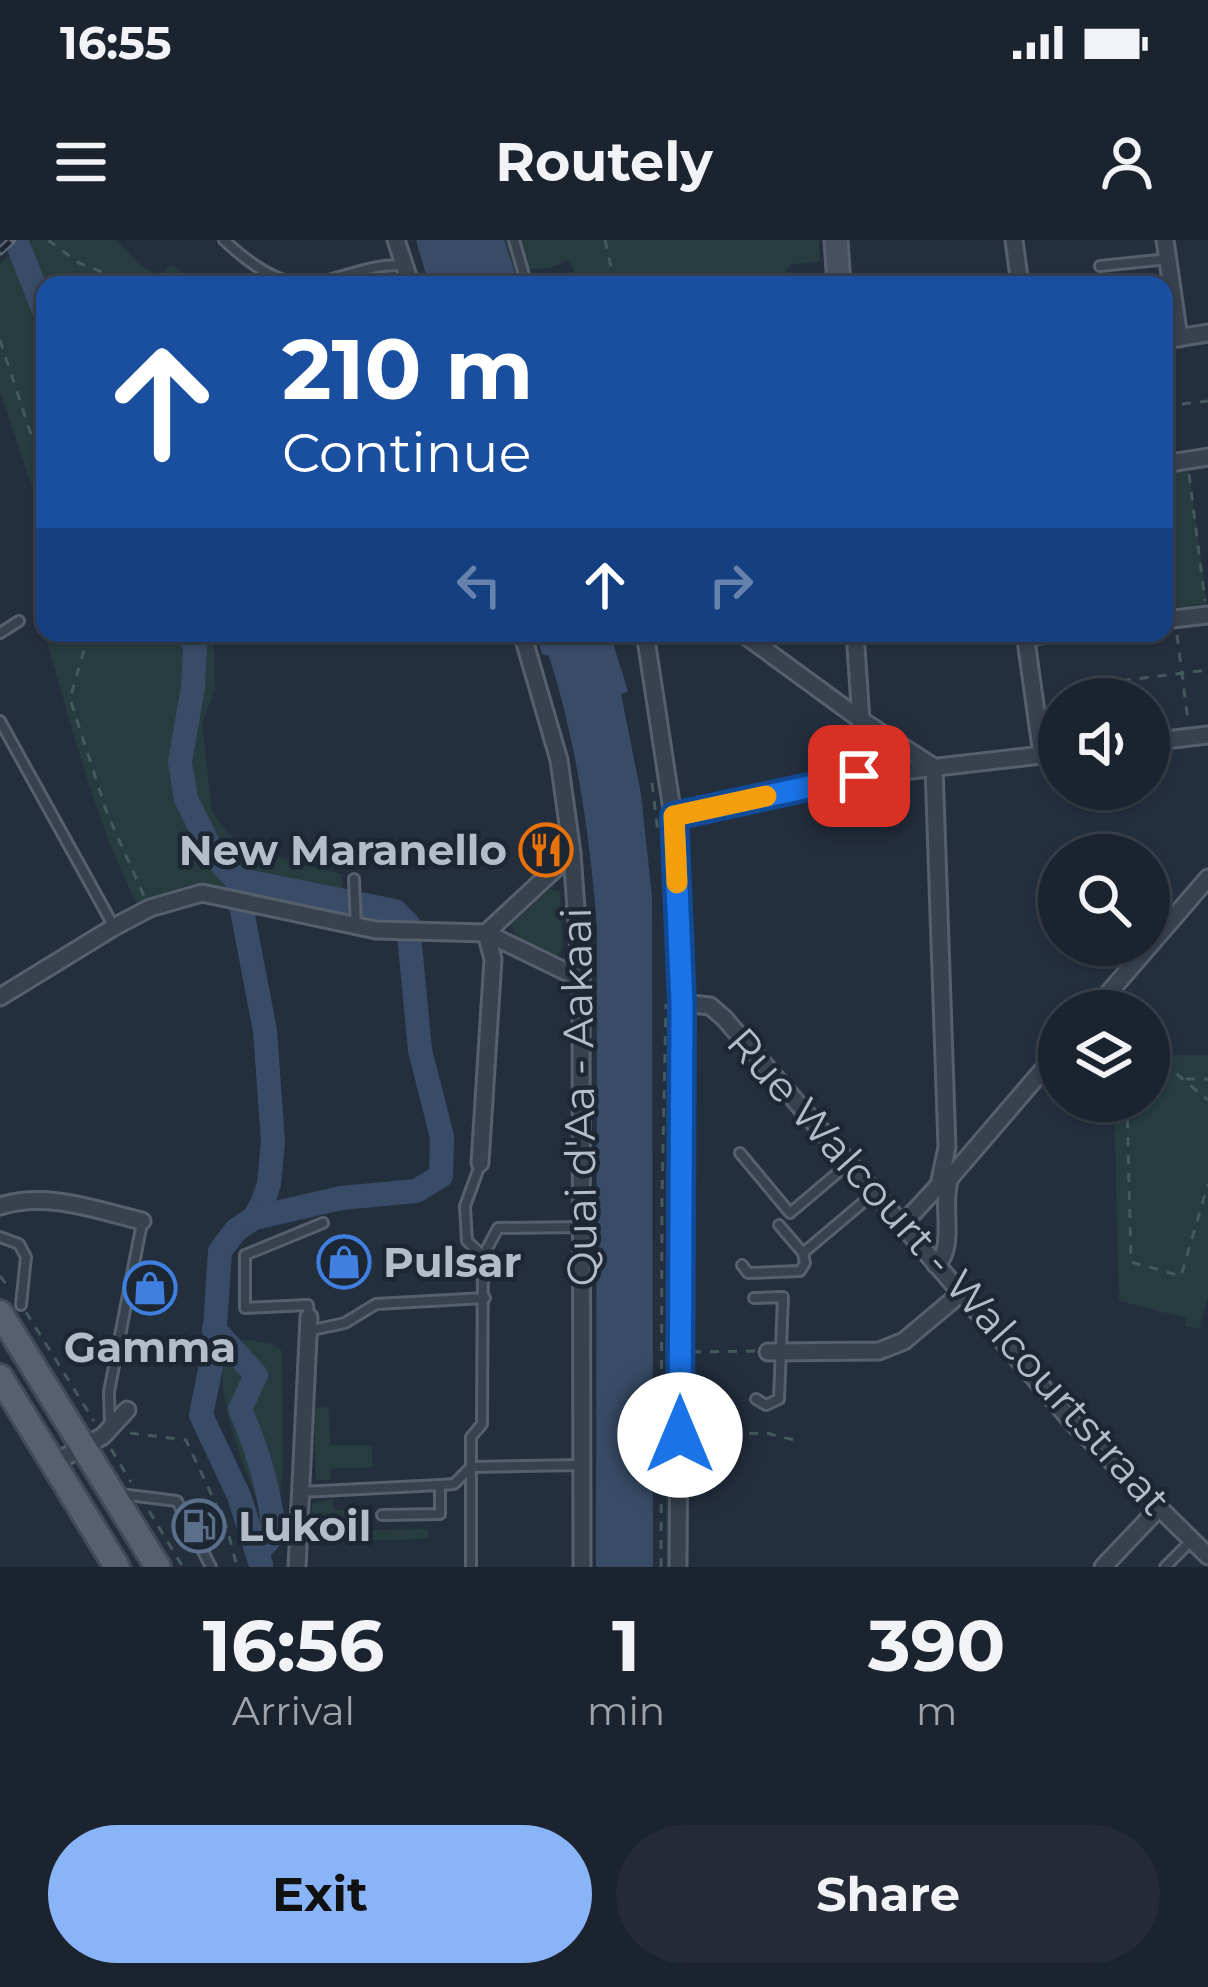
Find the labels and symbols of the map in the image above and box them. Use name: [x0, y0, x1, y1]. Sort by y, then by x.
pin: [808, 725, 910, 827]
restaurant icon: New Maranello: [518, 822, 574, 878]
place label: New Maranello: [179, 824, 507, 876]
street label: Quai d'Aa - Aakaai: [550, 907, 608, 1287]
street label: Rue Walcourt - Walcourtstraat: [716, 1017, 1182, 1525]
shop icon: Pulsar: [316, 1234, 372, 1290]
place label: Pulsar: [383, 1236, 522, 1288]
shop icon: Gamma: [122, 1260, 178, 1316]
place label: Gamma: [64, 1321, 236, 1373]
position arrow: [617, 1372, 743, 1498]
fuel station icon: Lukoil: [171, 1498, 227, 1554]
place label: Lukoil: [238, 1500, 371, 1552]

